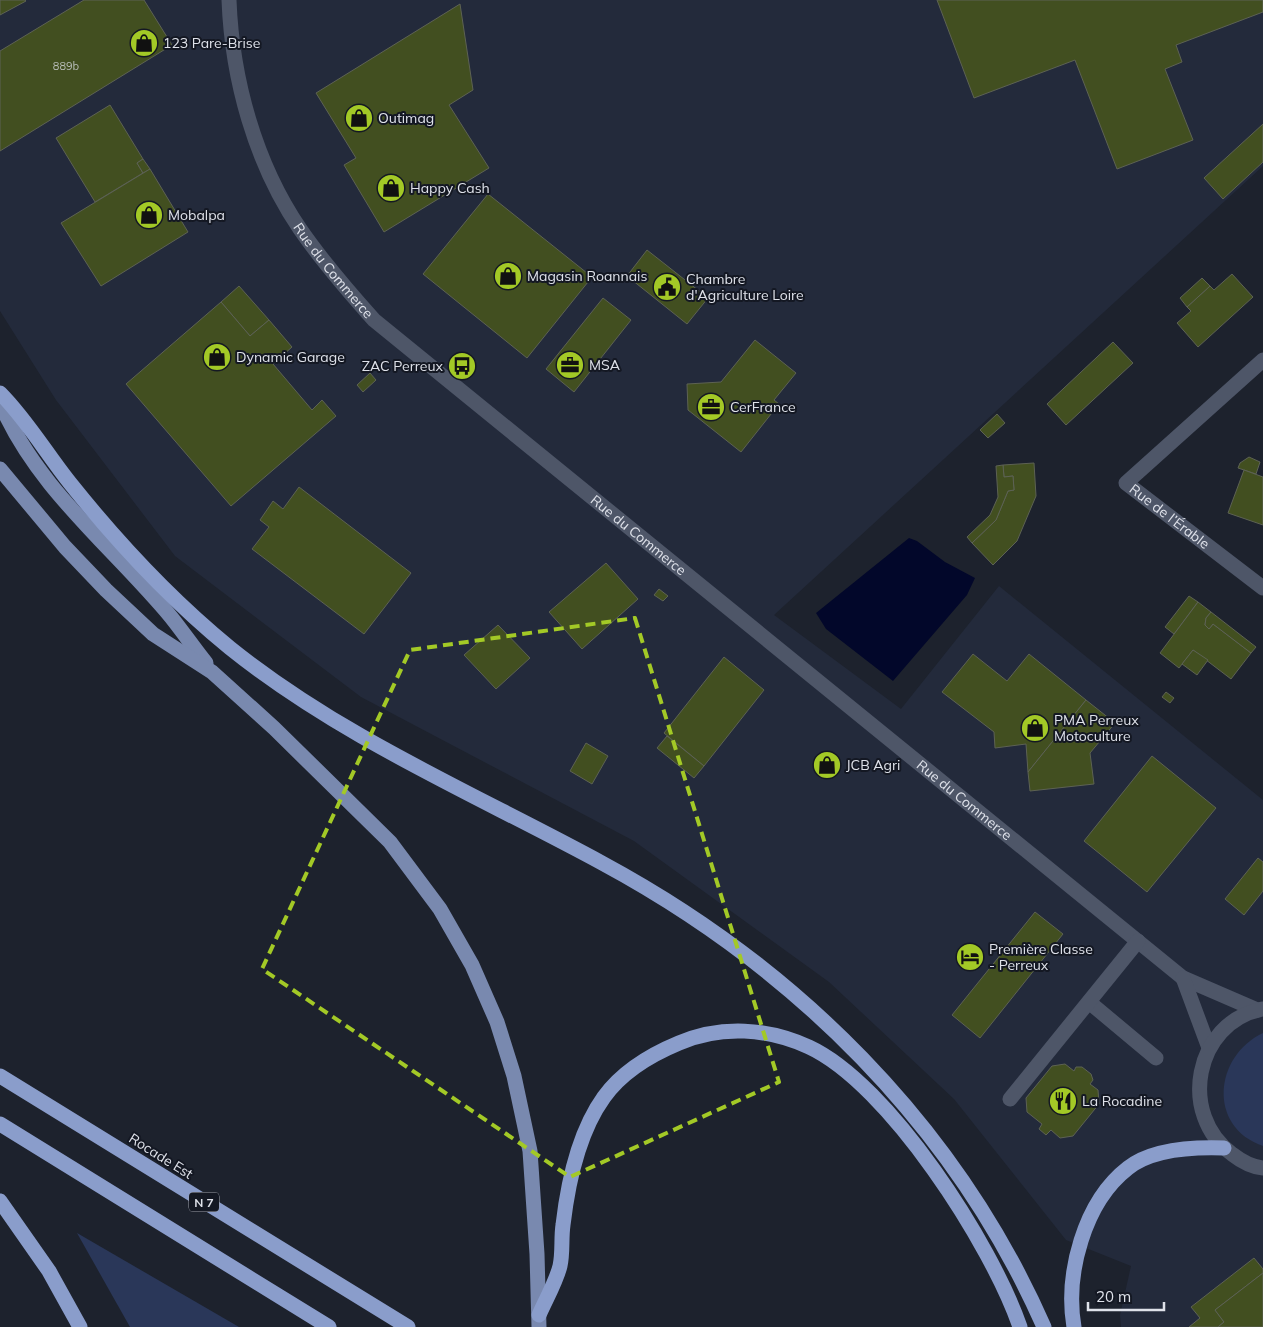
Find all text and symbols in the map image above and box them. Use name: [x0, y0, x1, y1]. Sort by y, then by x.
shop icon: 123 Pare-Brise: [129, 28, 159, 58]
place label: 123 Pare-Brise: [163, 34, 260, 52]
house number: 889b: [53, 59, 80, 73]
shop icon: Outimag: [344, 103, 374, 133]
place label: Outimag: [378, 109, 434, 127]
shop icon: Happy Cash: [376, 173, 406, 203]
place label: Happy Cash: [410, 179, 490, 197]
shop icon: Mobalpa: [134, 200, 164, 230]
place label: Mobalpa: [168, 206, 225, 224]
street label: Rue du Commerce: [289, 219, 377, 322]
shop icon: Magasin Roannais: [493, 261, 523, 291]
place label: Magasin Roannais: [527, 267, 647, 285]
place label: Chambre d'Agriculture Loire: [686, 270, 804, 304]
public building icon: Chambre d'Agriculture Loire: [652, 272, 682, 302]
shop icon: Dynamic Garage: [202, 342, 232, 372]
place label: Dynamic Garage: [236, 348, 345, 366]
office icon: MSA: [555, 350, 585, 380]
bus stop icon: ZAC Perreux: [447, 351, 477, 381]
place label: MSA: [589, 356, 621, 374]
place label: ZAC Perreux: [362, 357, 444, 375]
office icon: CerFrance: [696, 392, 726, 422]
place label: CerFrance: [730, 398, 796, 416]
street label: Rue de l’Érable: [1126, 480, 1213, 553]
street label: Rue du Commerce: [587, 491, 690, 579]
place label: PMA Perreux Motoculture: [1054, 711, 1139, 745]
shop icon: PMA Perreux Motoculture: [1020, 713, 1050, 743]
shop icon: JCB Agri: [812, 750, 842, 780]
place label: JCB Agri: [846, 756, 900, 774]
street label: Rue du Commerce: [913, 756, 1016, 844]
place label: Première Classe - Perreux: [989, 940, 1093, 974]
hotel icon: Première Classe - Perreux: [955, 942, 985, 972]
restaurant icon: La Rocadine: [1048, 1086, 1078, 1116]
place label: La Rocadine: [1082, 1092, 1162, 1110]
street label: Rocade Est: [126, 1129, 197, 1183]
road number: N 7: [189, 1192, 219, 1212]
scale bar: [1088, 1280, 1164, 1312]
text: 20 m: [1096, 1287, 1131, 1306]

